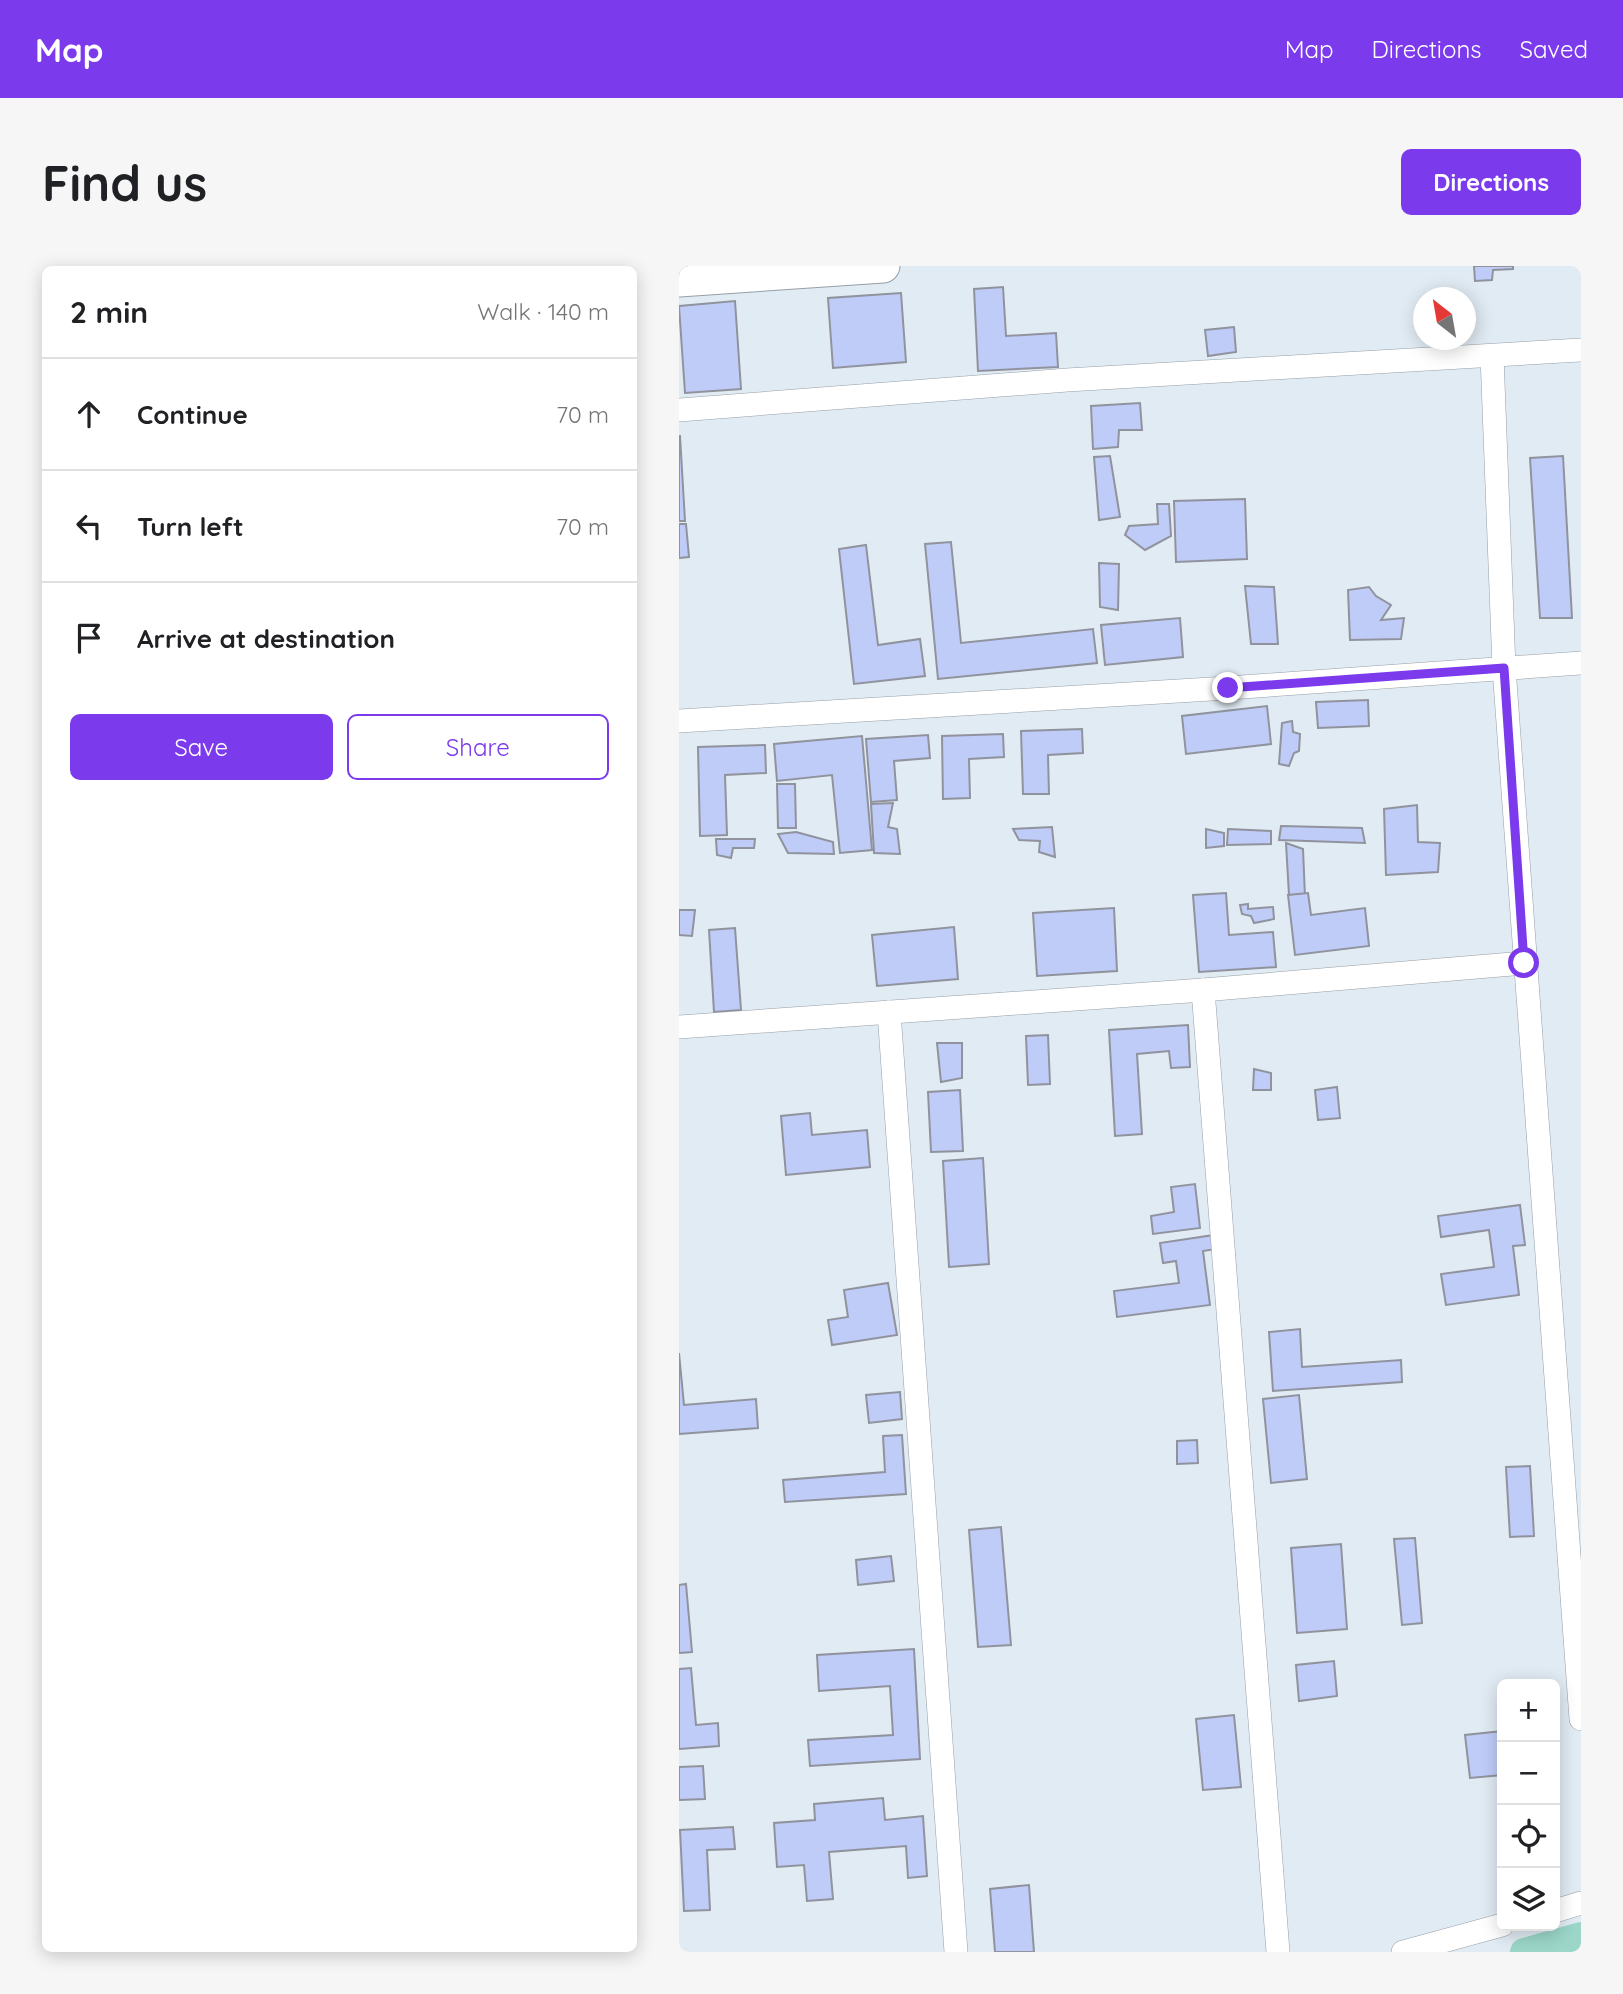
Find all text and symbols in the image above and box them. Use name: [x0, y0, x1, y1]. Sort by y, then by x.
text: Map: [35, 29, 103, 70]
text: Map: [1285, 34, 1334, 64]
text: Directions: [1372, 34, 1482, 64]
text: Saved: [1520, 34, 1588, 64]
button: Directions: [1401, 149, 1581, 215]
text: Find us: [42, 152, 207, 213]
north arrow: [1413, 287, 1476, 350]
text: 2 min: [70, 293, 148, 331]
text: Walk · 140 m: [477, 297, 609, 326]
icon: ahead: [70, 395, 108, 433]
text: Continue: [137, 398, 248, 431]
text: 70 m: [556, 400, 609, 429]
icon: left: [70, 507, 108, 545]
text: Turn left: [137, 510, 244, 543]
text: 70 m: [556, 512, 609, 541]
icon: arrive: [70, 619, 108, 657]
text: Arrive at destination: [137, 622, 395, 655]
route end: [1212, 672, 1243, 703]
button: Save: [70, 714, 333, 780]
button: Share: [347, 714, 609, 780]
route start: [1508, 947, 1539, 978]
map controls: [1497, 1679, 1560, 1931]
button: +: [1497, 1679, 1560, 1742]
button: −: [1497, 1742, 1560, 1805]
button: locate: [1497, 1805, 1560, 1868]
button: layers: [1497, 1868, 1560, 1931]

